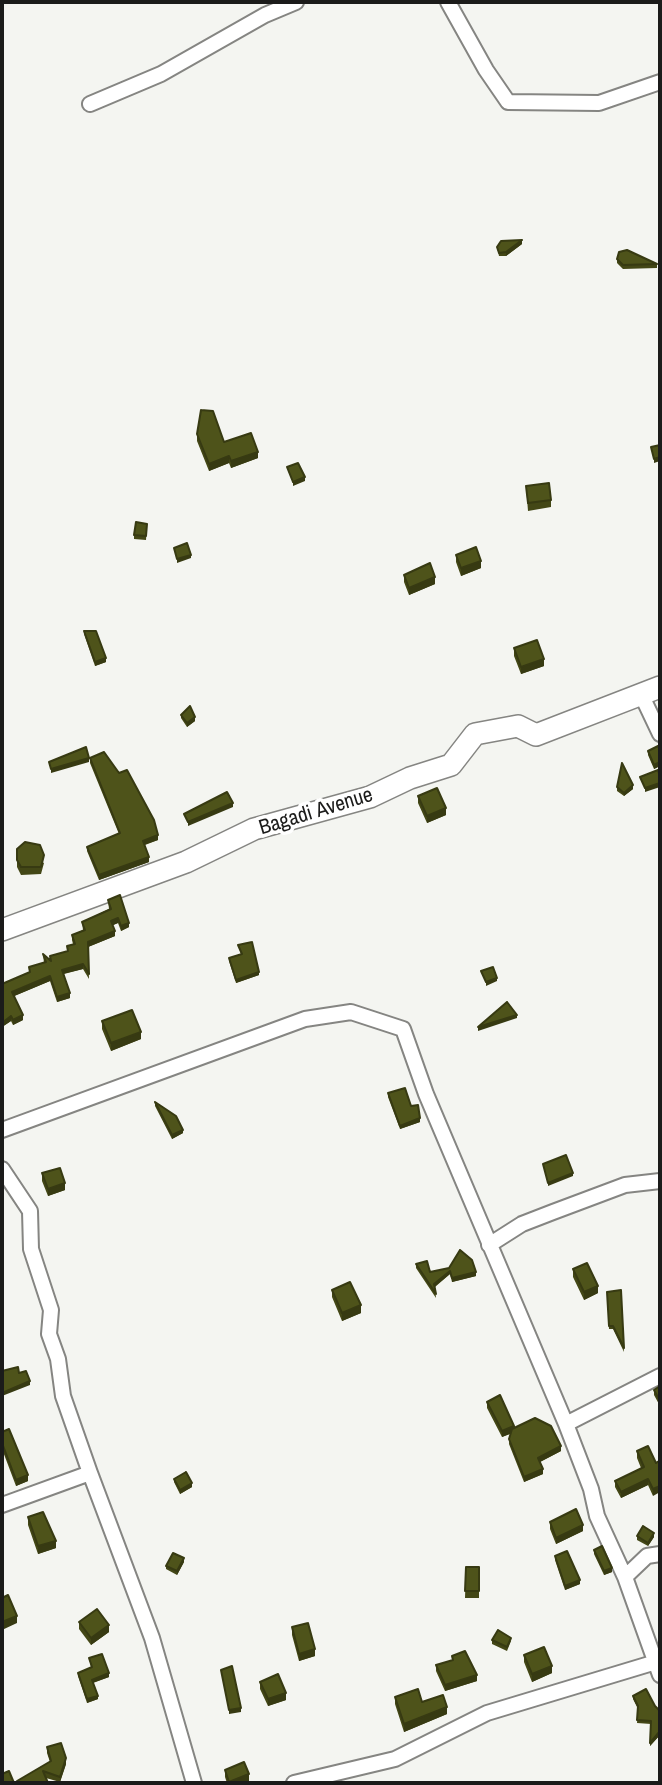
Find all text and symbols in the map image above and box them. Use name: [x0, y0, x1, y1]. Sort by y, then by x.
street label: Bagadi Avenue: [256, 783, 376, 841]

